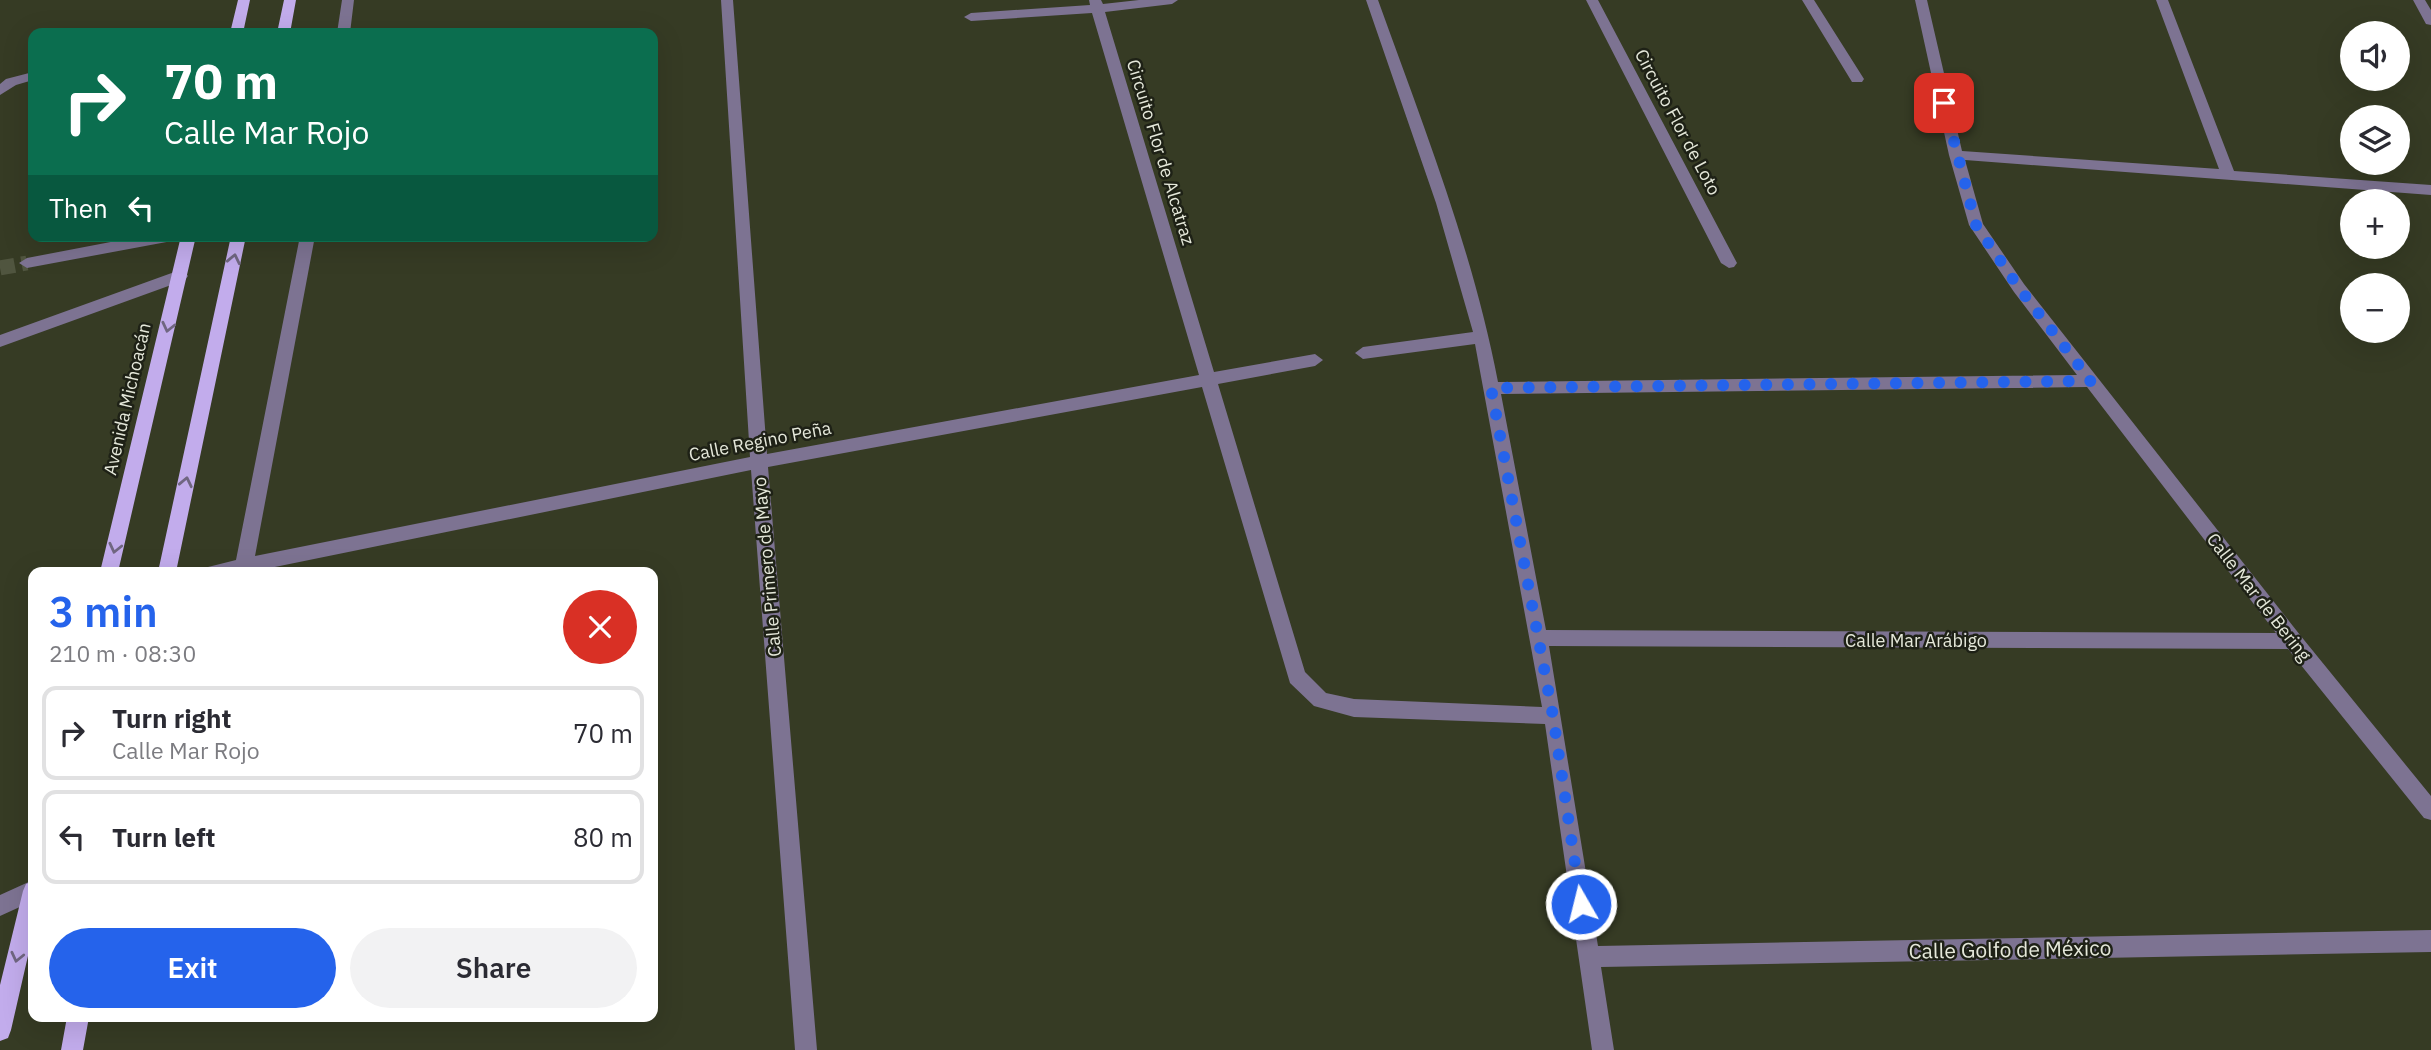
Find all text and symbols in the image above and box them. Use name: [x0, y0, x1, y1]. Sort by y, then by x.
map controls: [2340, 21, 2410, 343]
button: sound: [2340, 21, 2410, 91]
street label: Circuito Flor de Loto: [1630, 45, 1726, 199]
text: 70 m: [164, 49, 278, 112]
icon: right: [49, 56, 140, 147]
street label: Circuito Flor de Alcatraz: [1122, 56, 1200, 248]
pin: [1914, 73, 1974, 133]
icon: arrive: [1925, 84, 1963, 122]
button: layers: [2340, 105, 2410, 175]
text: Calle Mar Rojo: [164, 111, 370, 153]
icon: left: [122, 189, 160, 227]
button: +: [2340, 189, 2410, 259]
text: Then: [49, 191, 108, 225]
one-way arrow: [226, 253, 241, 265]
button: −: [2340, 273, 2410, 343]
one-way arrow: [162, 320, 176, 332]
street label: Avenida Michoacán: [98, 321, 156, 477]
street label: Calle Regino Peña: [687, 416, 834, 466]
one-way arrow: [178, 476, 193, 488]
street label: Calle Primero de Mayo: [748, 476, 786, 658]
street label: Calle Mar de Bering: [2202, 528, 2317, 666]
one-way arrow: [109, 542, 123, 554]
text: 3 min: [49, 584, 158, 639]
button: close: [563, 590, 637, 664]
street label: Calle Mar Arábigo: [1845, 629, 1987, 652]
text: 210 m · 08:30: [49, 638, 196, 668]
text: Turn right: [112, 701, 231, 735]
icon: right: [53, 714, 91, 752]
text: 70 m: [573, 716, 633, 750]
text: Calle Mar Rojo: [112, 735, 260, 765]
icon: left: [53, 818, 91, 856]
text: Turn left: [112, 820, 215, 854]
text: 80 m: [573, 820, 633, 854]
position arrow: [1544, 867, 1618, 941]
button: Exit: [49, 928, 336, 1008]
button: Share: [350, 928, 637, 1008]
street label: Calle Golfo de México: [1908, 933, 2112, 965]
one-way arrow: [11, 951, 26, 963]

